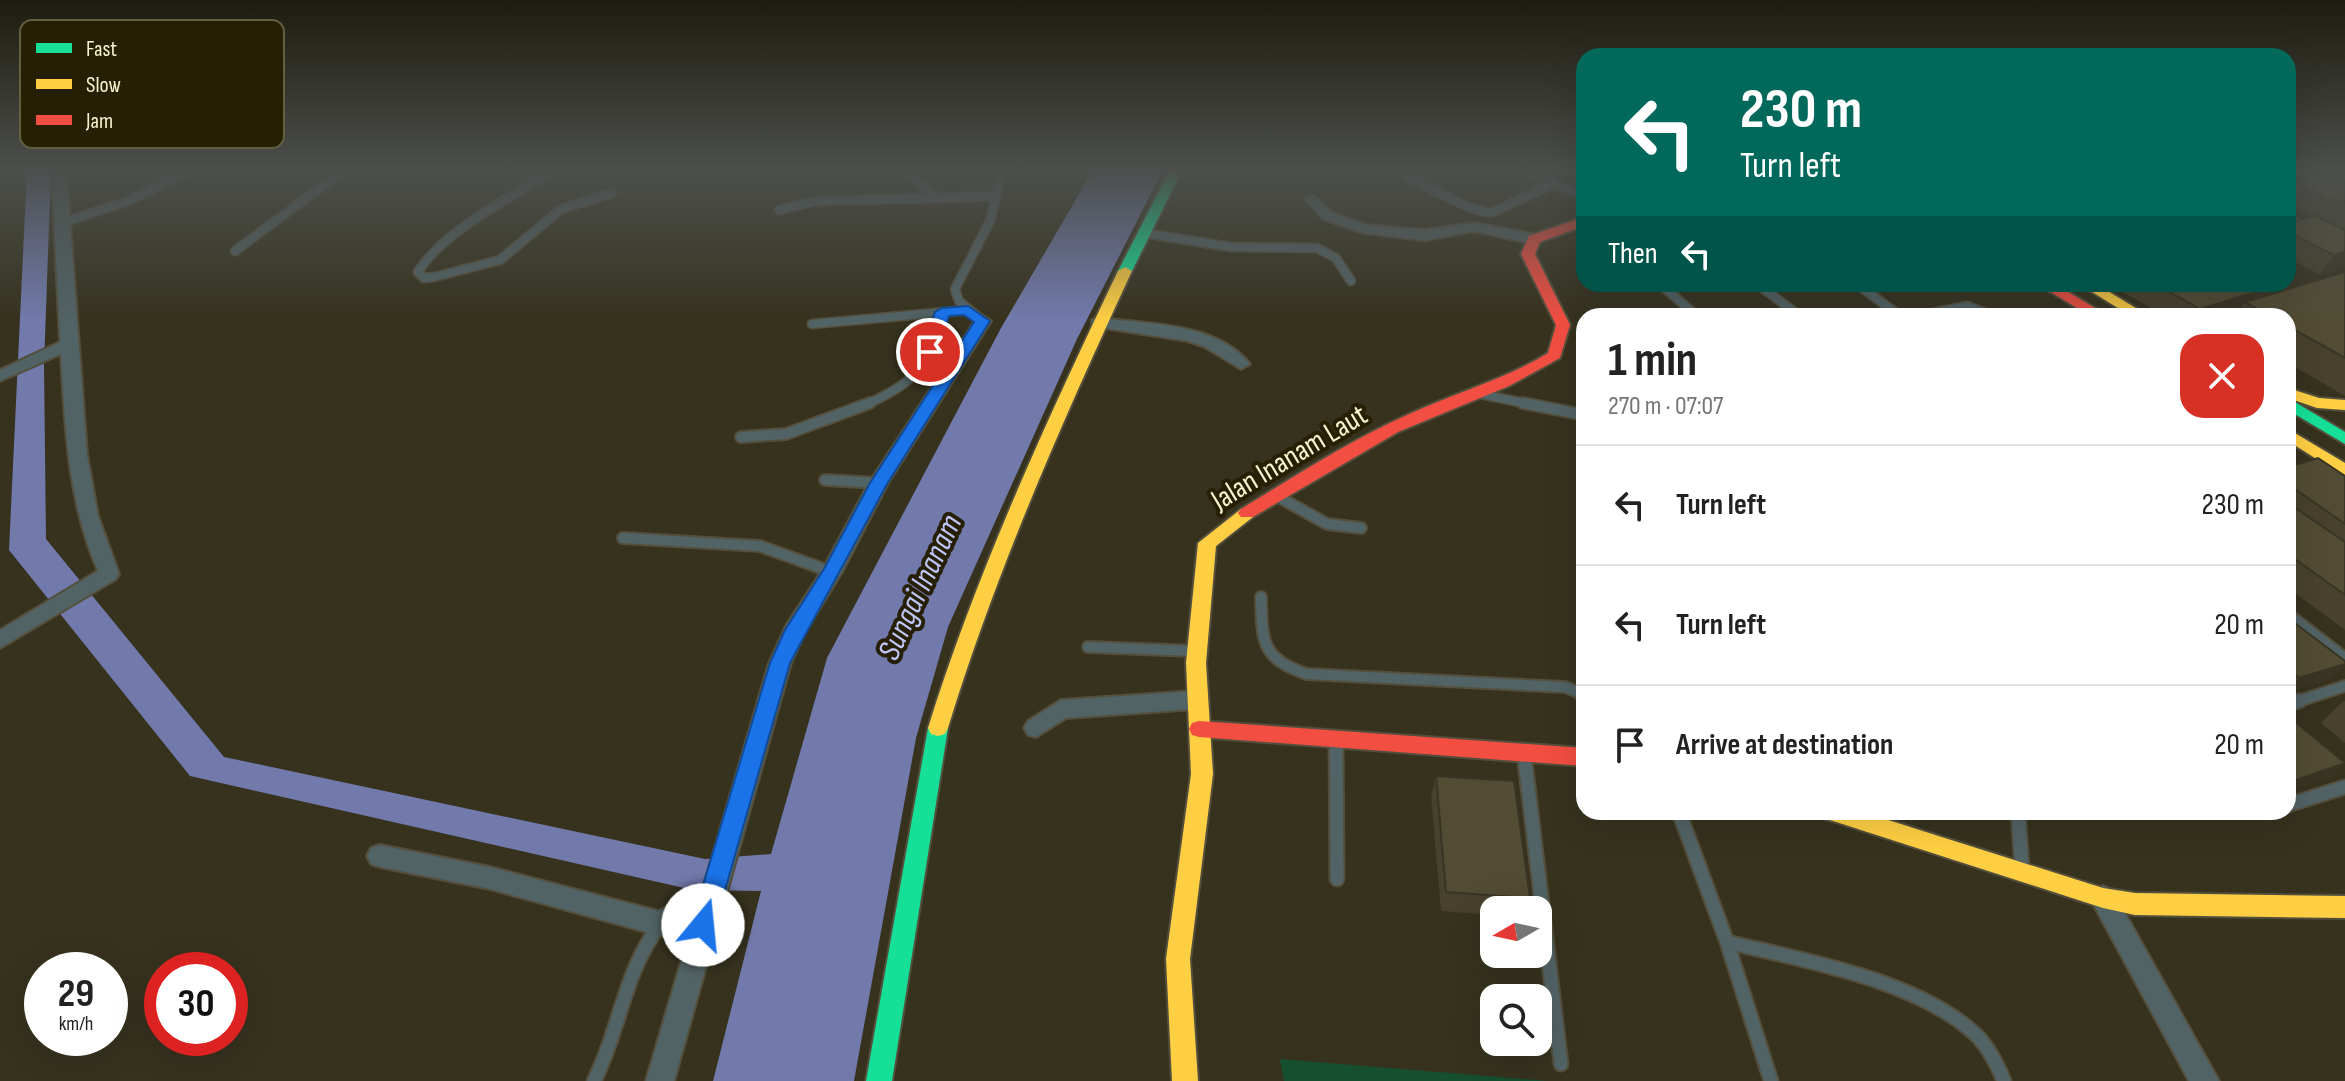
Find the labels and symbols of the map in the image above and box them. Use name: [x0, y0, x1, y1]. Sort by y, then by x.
legend: [20, 20, 284, 148]
text: Fast: [86, 36, 117, 63]
text: Slow: [86, 72, 121, 99]
text: Jam: [85, 108, 113, 135]
pin: [896, 318, 964, 386]
street label: Jalan Inanam Laut: [1204, 397, 1374, 519]
water label: Sungai Inanam: [870, 509, 971, 667]
position arrow: [661, 883, 745, 967]
north arrow: [1480, 896, 1552, 968]
speed limit sign: 30: [144, 952, 248, 1056]

